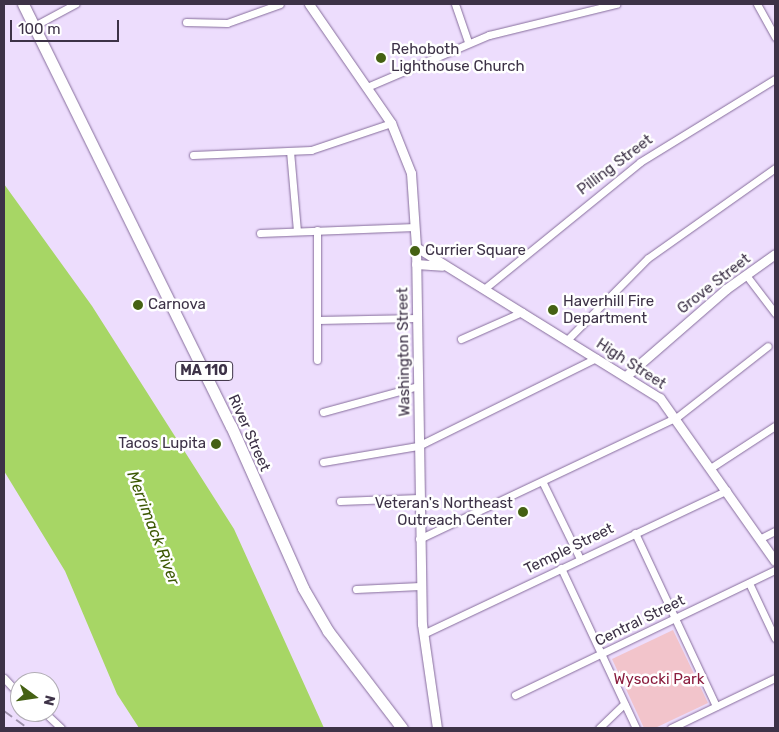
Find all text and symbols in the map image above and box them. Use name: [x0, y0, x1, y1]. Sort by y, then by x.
scale bar: [12, 10, 121, 42]
text: 100 m: [18, 20, 60, 38]
place label: Rehoboth Lighthouse Church: [391, 40, 525, 75]
marker: Rehoboth Lighthouse Church: [375, 52, 387, 64]
street label: Pilling Street: [574, 131, 656, 199]
place label: Currier Square: [425, 242, 526, 260]
marker: Currier Square: [409, 245, 421, 257]
street label: Grove Street: [674, 250, 754, 318]
street label: Washington Street: [394, 287, 414, 417]
place label: Haverhill Fire Department: [563, 292, 654, 327]
place label: Carnova: [148, 296, 206, 314]
marker: Carnova: [132, 299, 144, 311]
marker: Haverhill Fire Department: [547, 304, 559, 316]
street label: High Street: [593, 335, 669, 393]
road number: MA 110: [174, 360, 234, 382]
street label: River Street: [224, 392, 274, 474]
place label: Tacos Lupita: [118, 435, 206, 453]
marker: Tacos Lupita: [210, 438, 222, 450]
water label: Merrimack River: [122, 468, 184, 588]
place label: Veteran's Northeast Outreach Center: [375, 494, 513, 529]
marker: Veteran's Northeast Outreach Center: [517, 506, 529, 518]
street label: Temple Street: [521, 520, 617, 578]
street label: Central Street: [592, 591, 688, 651]
park label: Wysocki Park: [614, 671, 704, 689]
north arrow: [10, 672, 60, 722]
text: N: [40, 694, 59, 707]

